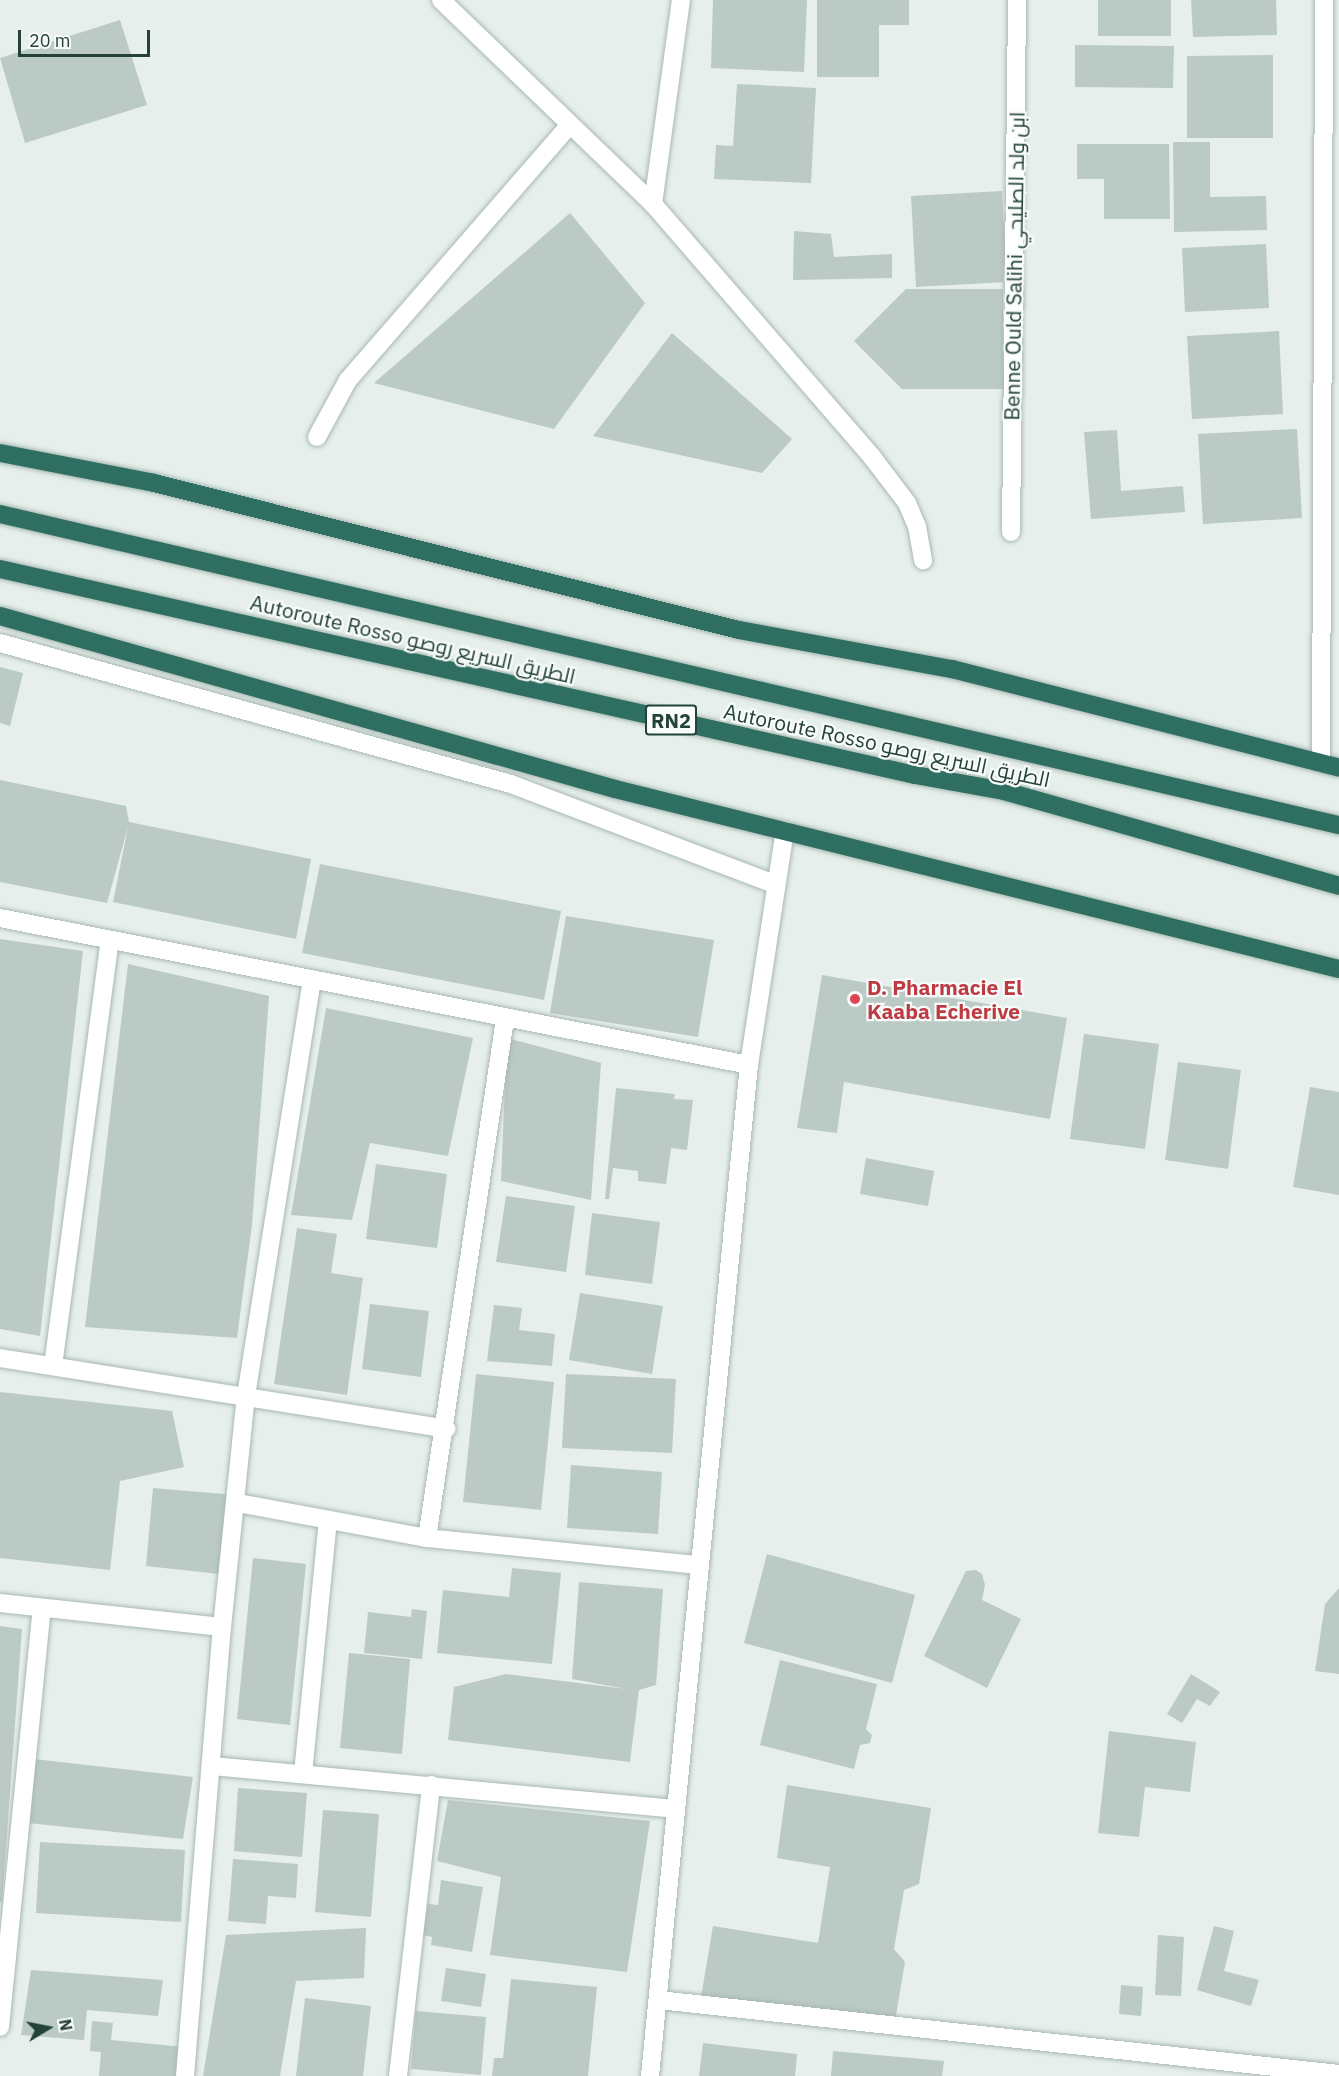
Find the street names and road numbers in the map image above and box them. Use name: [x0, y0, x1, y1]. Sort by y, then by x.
street label: Benne Ould Salihi ابن ولد الصليحي: [999, 111, 1029, 421]
street label: Autoroute Rosso الطريق السريع روصو: [248, 589, 578, 689]
street label: Autoroute Rosso الطريق السريع روصو: [721, 698, 1053, 792]
road number: RN2: [644, 703, 698, 737]

